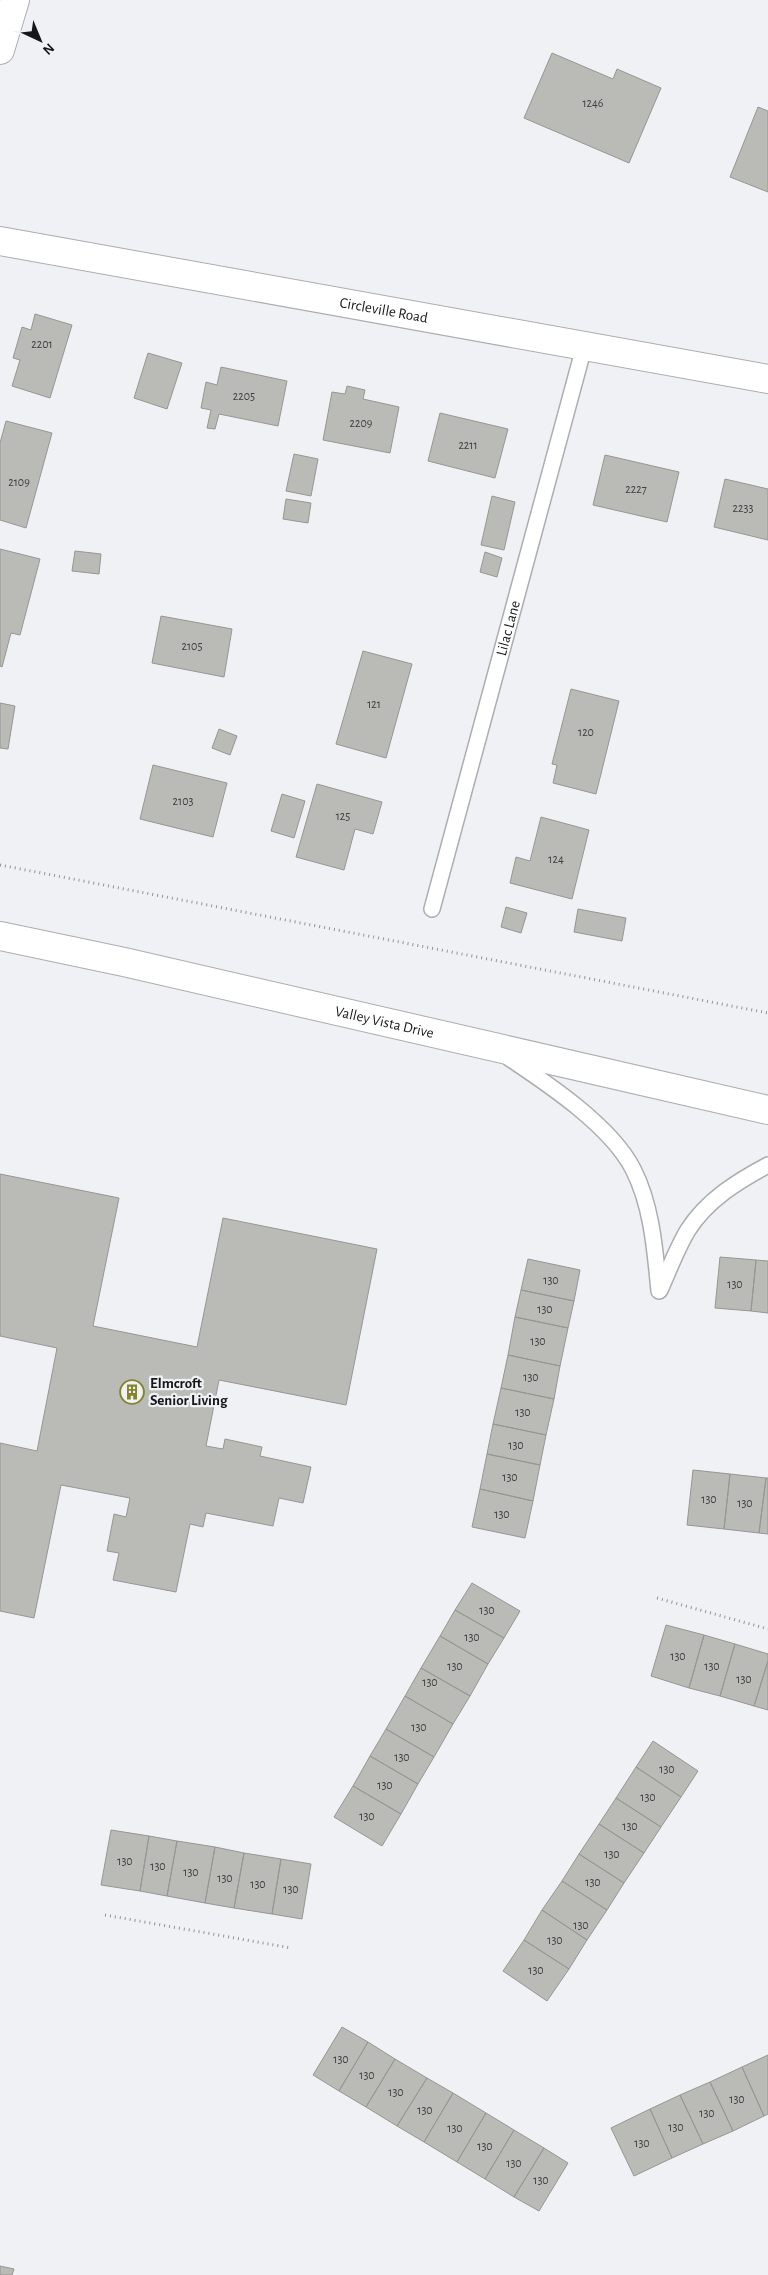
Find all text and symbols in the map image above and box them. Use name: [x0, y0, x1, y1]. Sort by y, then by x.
north arrow: [15, 15, 65, 65]
text: N: [40, 40, 57, 57]
house number: 1246: [582, 97, 604, 109]
street label: Circleville Road: [338, 295, 429, 326]
house number: 2201: [31, 338, 53, 350]
house number: 2205: [233, 390, 255, 402]
house number: 2209: [350, 417, 373, 429]
house number: 2211: [458, 439, 478, 451]
house number: 2109: [8, 476, 30, 488]
house number: 2227: [625, 483, 647, 495]
house number: 2233: [733, 502, 753, 514]
street label: Lilac Lane: [494, 599, 523, 657]
house number: 2105: [182, 640, 202, 652]
house number: 121: [367, 698, 381, 710]
house number: 120: [578, 726, 594, 738]
house number: 2103: [173, 795, 193, 807]
house number: 125: [336, 810, 350, 822]
house number: 124: [548, 853, 564, 865]
street label: Valley Vista Drive: [334, 1004, 435, 1041]
house number: 130: [543, 1274, 559, 1286]
house number: 130: [727, 1278, 743, 1290]
house number: 130: [537, 1303, 553, 1315]
house number: 130: [530, 1335, 546, 1347]
house number: 130: [523, 1371, 539, 1383]
place label: Elmcroft Senior Living: [150, 1376, 228, 1408]
building icon: Elmcroft Senior Living: [119, 1379, 145, 1405]
house number: 130: [515, 1406, 531, 1418]
house number: 130: [508, 1439, 524, 1451]
house number: 130: [502, 1471, 518, 1483]
house number: 130: [701, 1493, 717, 1505]
house number: 130: [737, 1497, 753, 1509]
house number: 130: [494, 1508, 510, 1520]
house number: 130: [479, 1604, 495, 1616]
house number: 130: [464, 1631, 480, 1643]
house number: 130: [670, 1650, 686, 1662]
house number: 130: [447, 1660, 463, 1672]
house number: 130: [704, 1660, 720, 1672]
house number: 130: [736, 1673, 752, 1685]
house number: 130: [422, 1676, 438, 1688]
house number: 130: [411, 1721, 427, 1733]
house number: 130: [394, 1751, 410, 1763]
house number: 130: [659, 1763, 675, 1775]
house number: 130: [377, 1779, 393, 1791]
house number: 130: [640, 1791, 656, 1803]
house number: 130: [359, 1810, 375, 1822]
house number: 130: [622, 1820, 638, 1832]
house number: 130: [604, 1848, 620, 1860]
house number: 130: [117, 1855, 133, 1867]
house number: 130: [150, 1860, 166, 1872]
house number: 130: [183, 1866, 199, 1878]
house number: 130: [217, 1872, 233, 1884]
house number: 130: [585, 1876, 601, 1888]
house number: 130: [250, 1878, 266, 1890]
house number: 130: [283, 1883, 299, 1895]
house number: 130: [573, 1919, 589, 1931]
house number: 130: [547, 1934, 563, 1946]
house number: 130: [528, 1964, 544, 1976]
house number: 130: [333, 2053, 349, 2065]
house number: 130: [359, 2069, 375, 2081]
house number: 130: [388, 2086, 404, 2098]
house number: 130: [729, 2093, 745, 2105]
house number: 130: [417, 2104, 433, 2116]
house number: 130: [699, 2107, 715, 2119]
house number: 130: [668, 2121, 684, 2133]
house number: 130: [447, 2122, 463, 2134]
house number: 130: [634, 2137, 650, 2149]
house number: 130: [477, 2140, 493, 2152]
house number: 130: [506, 2157, 522, 2169]
house number: 130: [533, 2174, 549, 2186]

